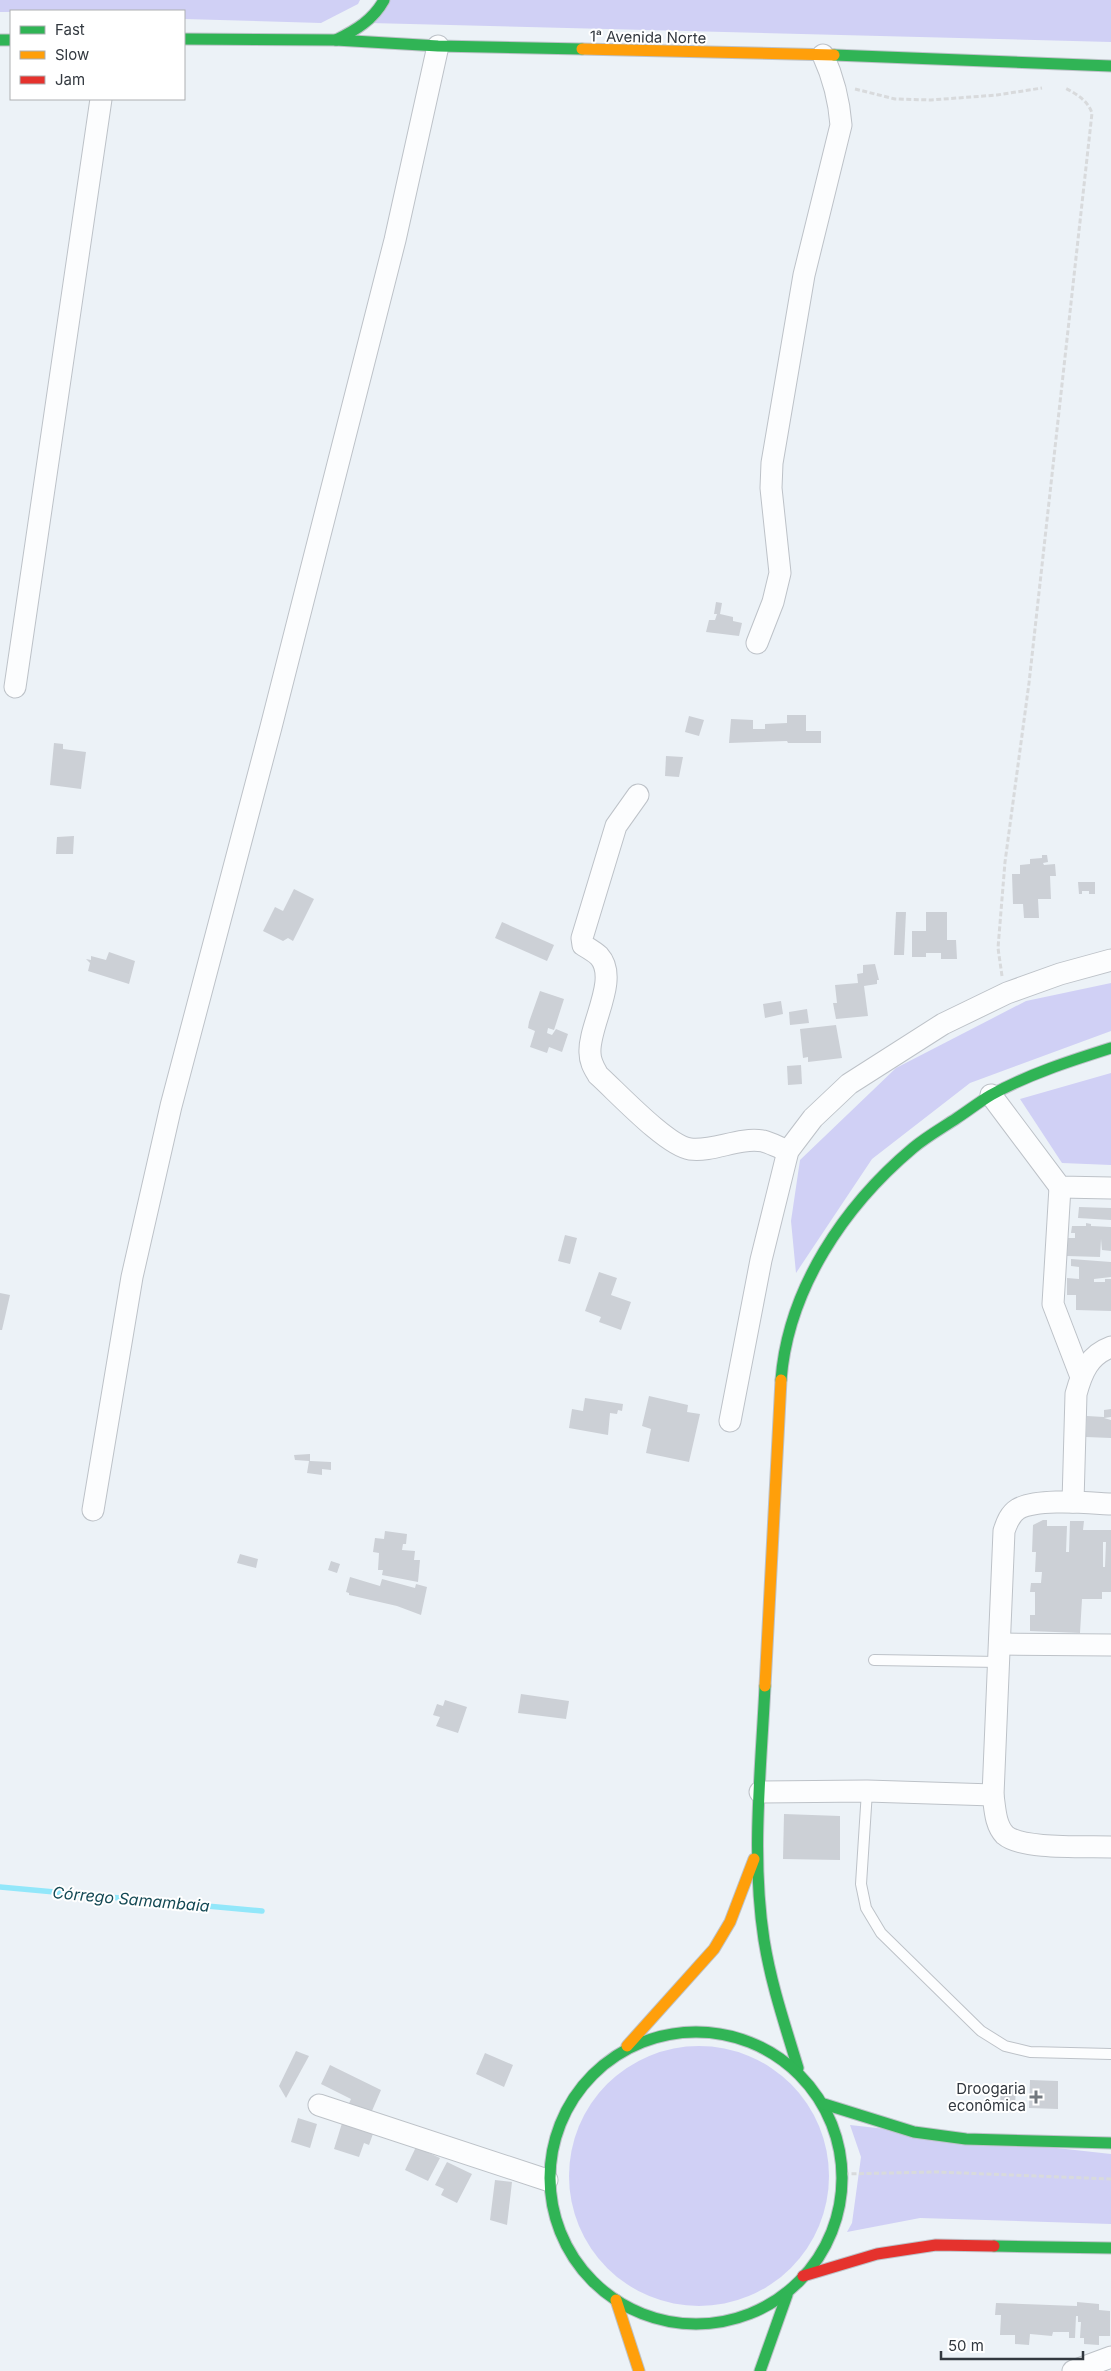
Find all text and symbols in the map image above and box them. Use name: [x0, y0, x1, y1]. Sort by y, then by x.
legend: [10, 10, 185, 100]
text: Fast: [55, 20, 85, 39]
street label: 1ᵃ Avenida Norte: [590, 26, 706, 48]
text: Slow: [55, 45, 89, 64]
text: Jam: [55, 70, 85, 89]
water label: Córrego Samambaia: [52, 1882, 211, 1916]
place label: Droogaria econômica: [948, 2079, 1026, 2115]
marker: Droogaria econômica: [1030, 2091, 1042, 2103]
scale bar: [941, 2328, 1084, 2360]
text: 50 m: [948, 2336, 984, 2355]

